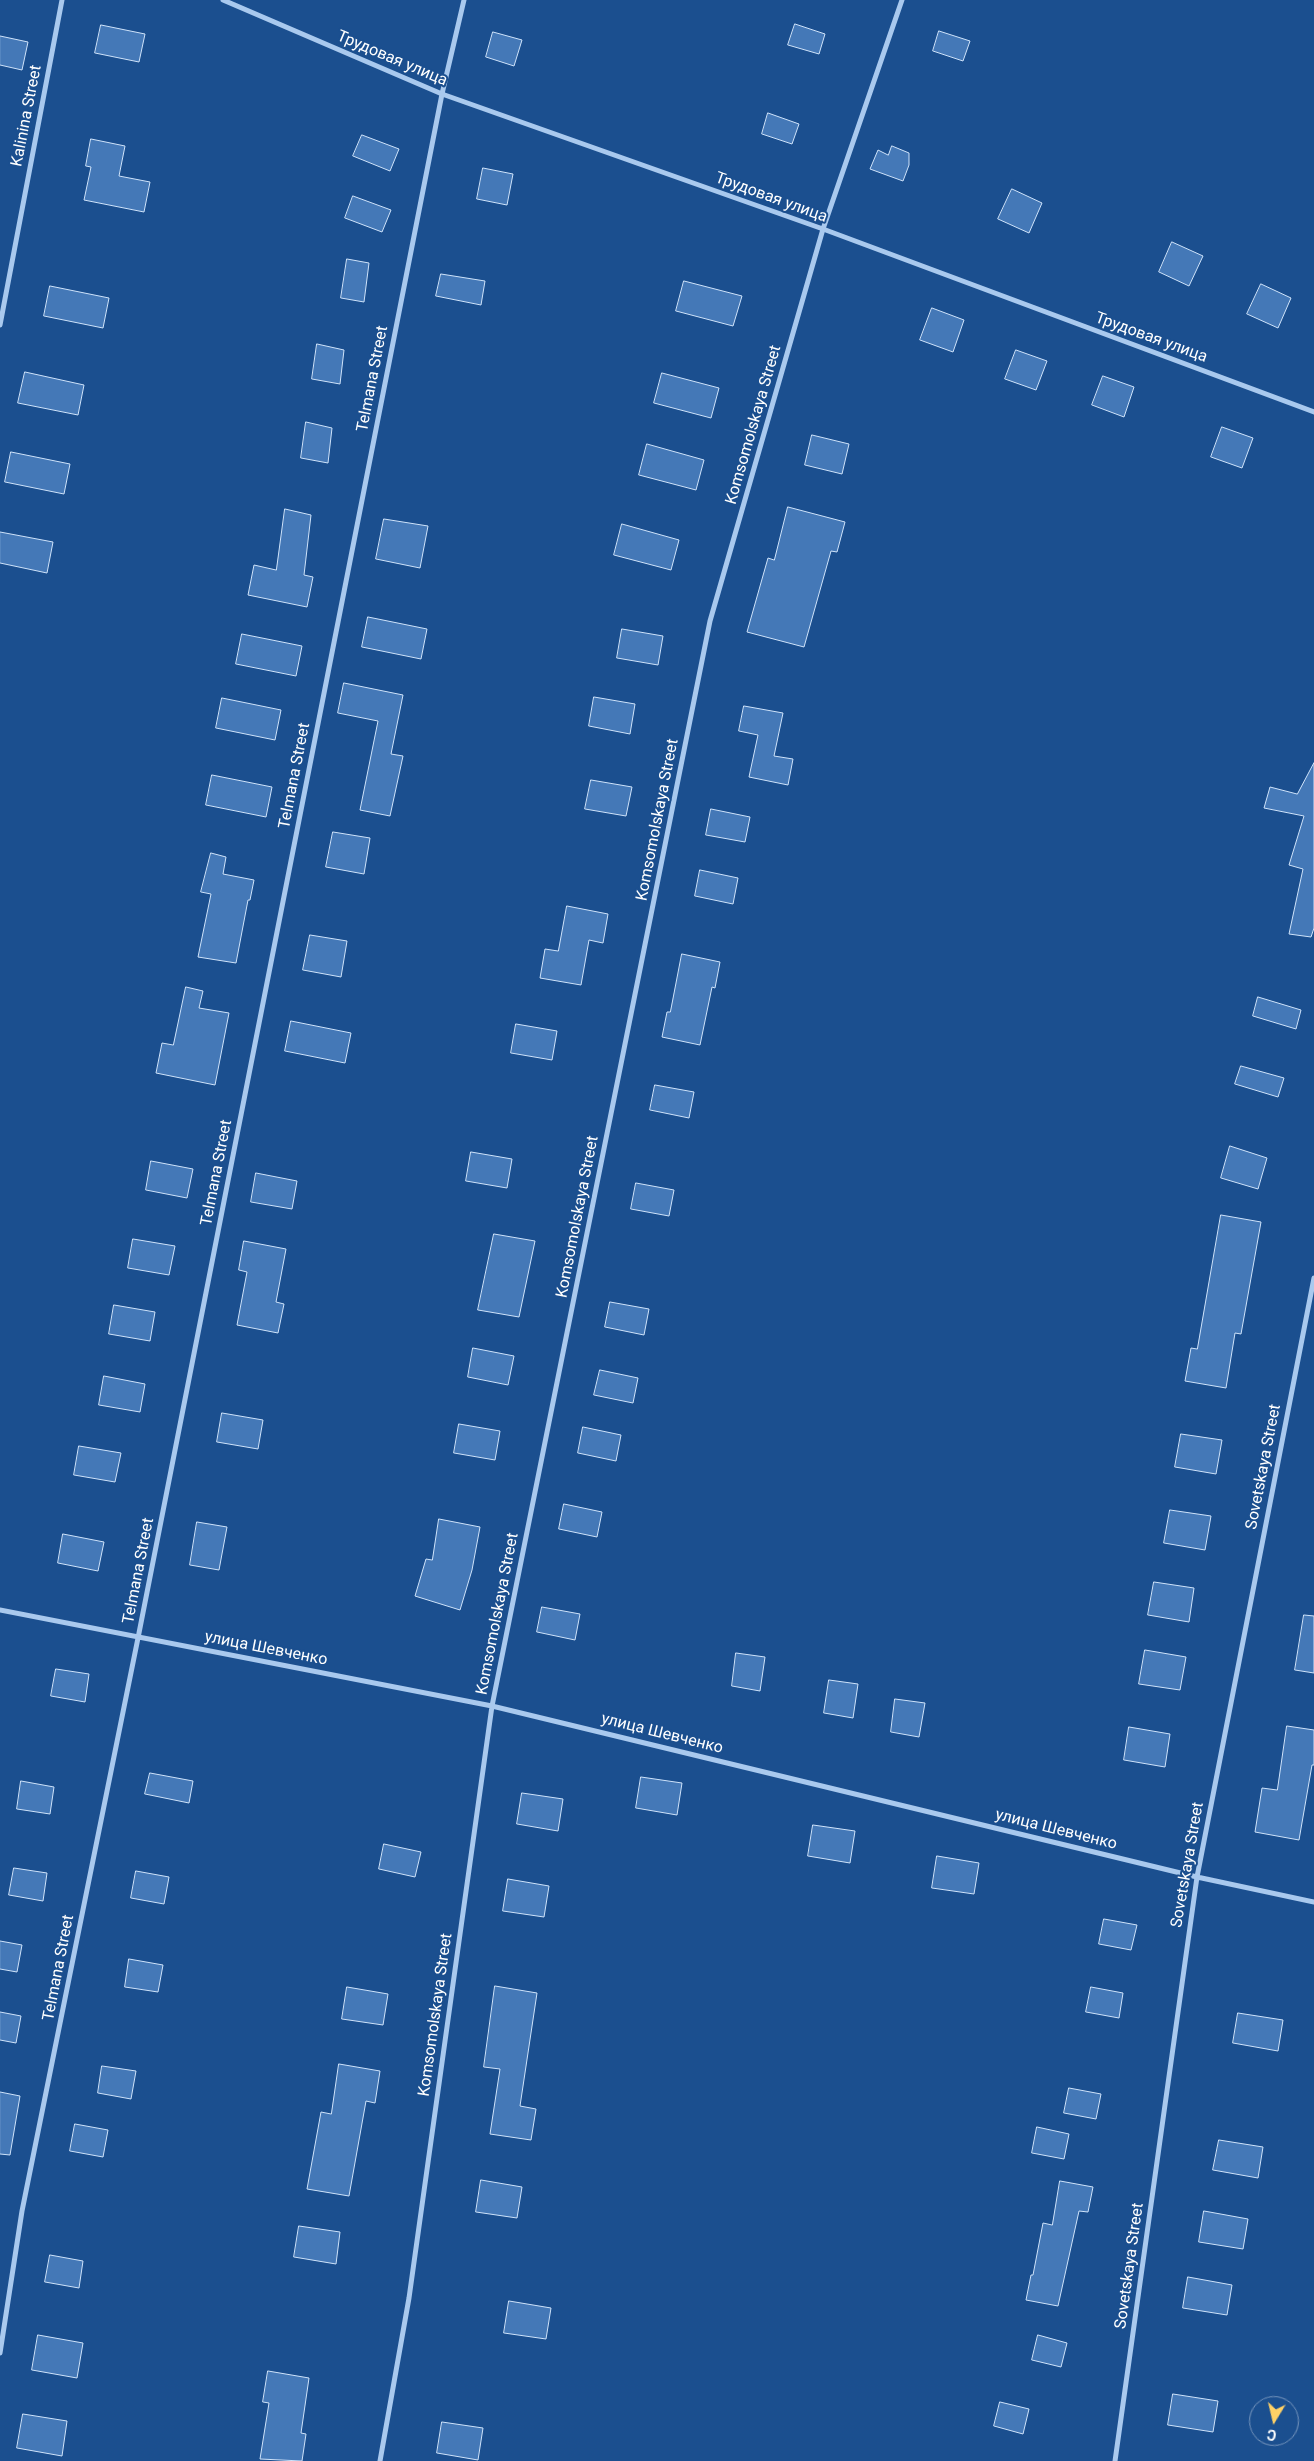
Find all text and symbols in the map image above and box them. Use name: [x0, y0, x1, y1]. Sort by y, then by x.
street label: Трудовая улица: [334, 27, 450, 91]
street label: Kalinina Street: [8, 64, 46, 168]
street label: Трудовая улица: [712, 169, 830, 227]
street label: Трудовая улица: [1092, 309, 1210, 367]
street label: Telmana Street: [353, 324, 393, 434]
street label: Komsomolskaya Street: [722, 343, 786, 507]
street label: Telmana Street: [275, 721, 315, 831]
street label: Komsomolskaya Street: [633, 737, 683, 903]
street label: Telmana Street: [197, 1118, 237, 1228]
street label: Komsomolskaya Street: [553, 1134, 603, 1300]
street label: Sovetskaya Street: [1242, 1403, 1286, 1531]
street label: Telmana Street: [119, 1516, 159, 1626]
street label: Komsomolskaya Street: [473, 1531, 523, 1697]
street label: улица Шевченко: [203, 1628, 329, 1670]
street label: улица Шевченко: [599, 1710, 725, 1758]
street label: Sovetskaya Street: [1168, 1801, 1208, 1929]
street label: улица Шевченко: [993, 1806, 1119, 1854]
street label: Telmana Street: [39, 1913, 79, 2023]
street label: Komsomolskaya Street: [415, 1932, 457, 2098]
street label: Sovetskaya Street: [1112, 2202, 1148, 2330]
north arrow: [1249, 2396, 1299, 2446]
text: С: [1266, 2426, 1278, 2443]

